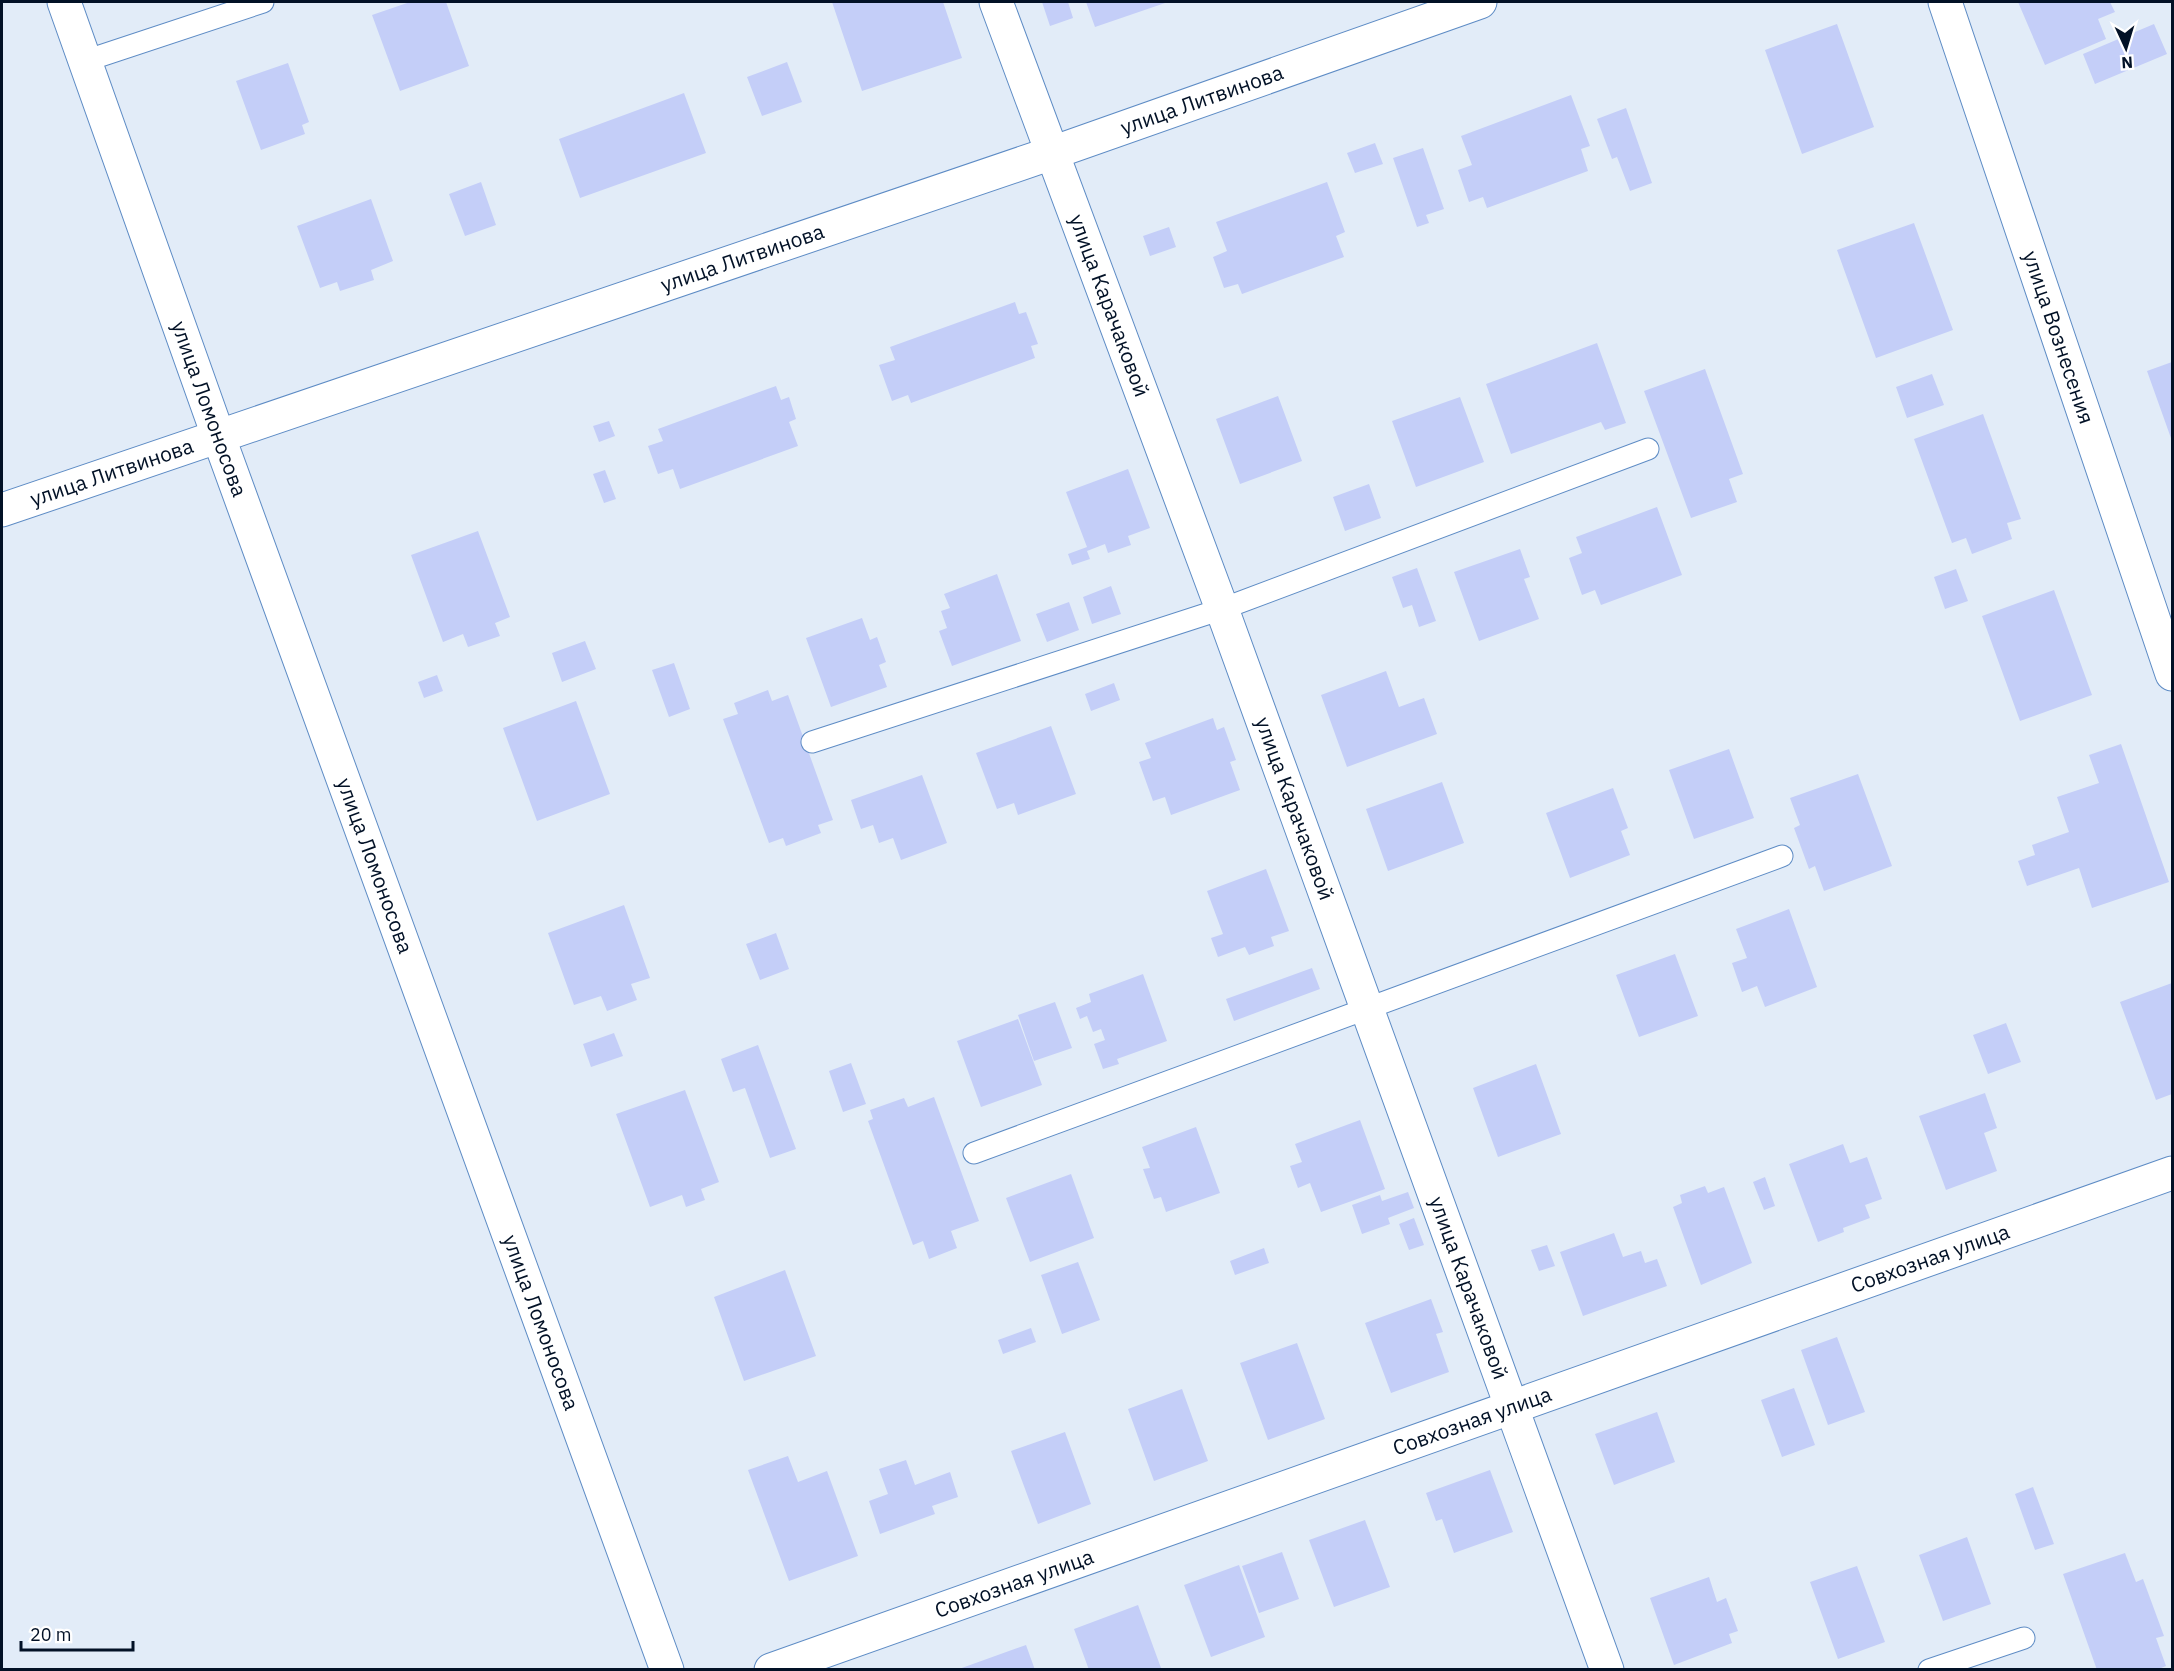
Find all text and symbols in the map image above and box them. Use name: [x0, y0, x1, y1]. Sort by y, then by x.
north arrow: [2096, 18, 2156, 78]
text: N: [2121, 53, 2134, 73]
street label: улица Литвинова: [1116, 58, 1287, 141]
street label: улица Карачаковой: [1063, 210, 1157, 400]
street label: улица Литвинова: [657, 217, 827, 298]
street label: улица Вознесения: [2017, 247, 2101, 427]
street label: улица Ломоносова: [165, 317, 254, 500]
street label: улица Литвинова: [26, 431, 197, 512]
street label: улица Карачаковой: [1249, 713, 1341, 904]
street label: улица Ломоносова: [331, 774, 420, 957]
street label: улица Карачаковой: [1423, 1192, 1515, 1383]
street label: Совхозная улица: [1847, 1217, 2013, 1299]
street label: улица Ломоносова: [497, 1231, 586, 1414]
street label: Совхозная улица: [1389, 1379, 1555, 1461]
street label: Совхозная улица: [931, 1542, 1097, 1624]
scale bar: [21, 1614, 134, 1652]
text: 20 m: [30, 1623, 72, 1646]

